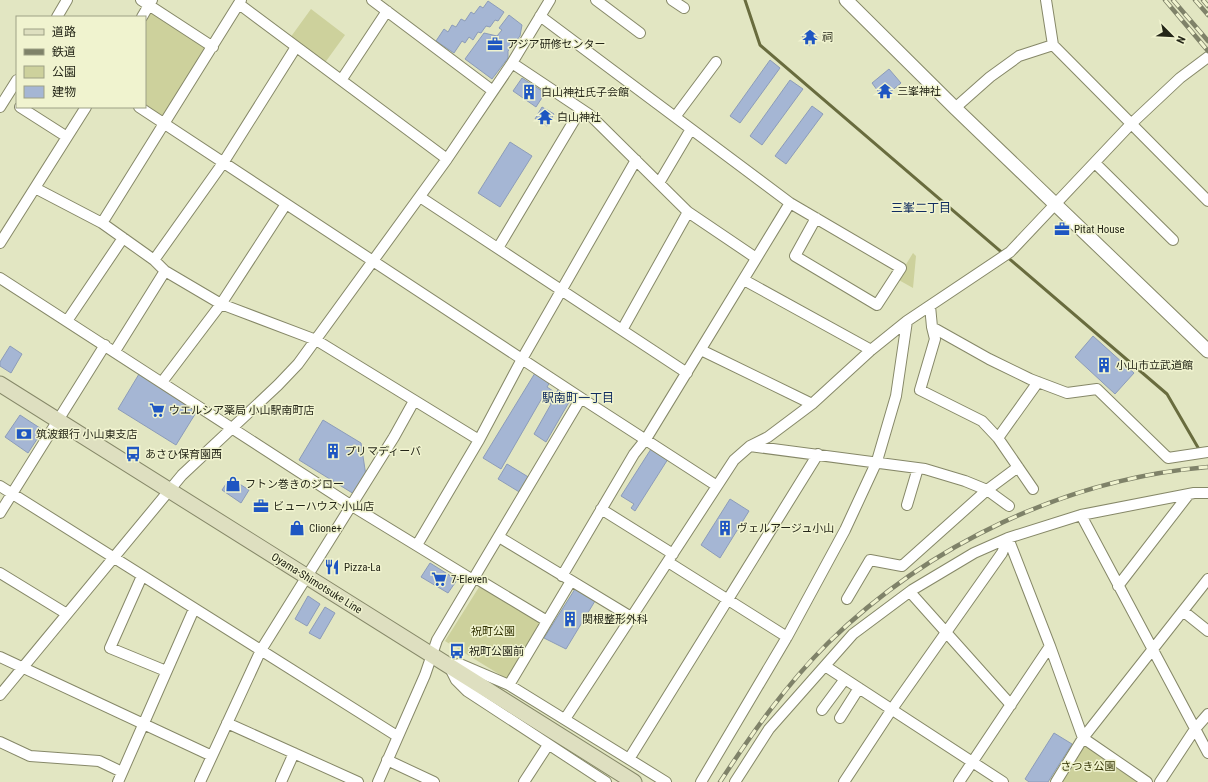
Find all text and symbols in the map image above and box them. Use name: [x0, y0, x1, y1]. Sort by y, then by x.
legend: [16, 16, 146, 108]
north arrow: [1152, 16, 1192, 56]
text: 道路: [52, 25, 76, 39]
temple icon: 祠: [801, 28, 819, 46]
place label: 祠: [822, 31, 833, 44]
text: N: [1173, 34, 1188, 46]
office icon: アジア研修センター: [486, 35, 504, 53]
place label: アジア研修センター: [507, 38, 606, 51]
text: 鉄道: [52, 45, 76, 59]
text: 公園: [52, 65, 76, 79]
temple icon: 三峯神社: [876, 82, 894, 100]
building icon: 白山神社氏子会館: [520, 83, 538, 101]
text: 建物: [52, 85, 76, 99]
place label: 三峯神社: [897, 85, 941, 98]
place label: 白山神社氏子会館: [541, 86, 629, 99]
temple icon: 白山神社: [536, 108, 554, 126]
place label: 白山神社: [557, 111, 601, 124]
district label: 三峯二丁目: [891, 201, 951, 215]
office icon: Pitat House: [1053, 220, 1071, 238]
place label: Pitat House: [1074, 223, 1125, 236]
building icon: 小山市立武道館: [1095, 356, 1113, 374]
place label: 小山市立武道館: [1116, 359, 1193, 372]
district label: 駅南町一丁目: [542, 391, 614, 405]
supermarket icon: ウエルシア薬局 小山駅南町店: [148, 401, 166, 419]
place label: ウエルシア薬局 小山駅南町店: [169, 404, 315, 417]
bank icon: 筑波銀行 小山東支店: [15, 425, 33, 443]
place label: 筑波銀行 小山東支店: [36, 428, 138, 441]
building icon: プリマディーバ: [324, 442, 342, 460]
bus stop icon: あさひ保育園西: [124, 445, 142, 463]
place label: プリマディーバ: [345, 445, 421, 458]
place label: あさひ保育園西: [145, 448, 222, 461]
shop icon: フトン巻きのジロー: [224, 475, 242, 493]
place label: フトン巻きのジロー: [245, 478, 344, 491]
office icon: ビューハウス 小山店: [252, 497, 270, 515]
place label: ビューハウス 小山店: [273, 500, 374, 513]
shop icon: Clione+: [288, 519, 306, 537]
building icon: ヴェルアージュ小山: [716, 519, 734, 537]
place label: Clione+: [309, 522, 342, 535]
place label: ヴェルアージュ小山: [737, 522, 834, 535]
street label: Oyama-Shimotsuke Line: [269, 550, 364, 617]
restaurant icon: Pizza-La: [323, 558, 341, 576]
place label: Pizza-La: [344, 561, 381, 574]
supermarket icon: 7-Eleven: [430, 570, 448, 588]
place label: 7-Eleven: [451, 573, 487, 586]
building icon: 関根整形外科: [561, 610, 579, 628]
place label: 関根整形外科: [582, 613, 648, 626]
park label: 祝町公園: [471, 625, 515, 638]
bus stop icon: 祝町公園前: [448, 642, 466, 660]
place label: 祝町公園前: [469, 645, 524, 658]
park label: さつき公園: [1061, 760, 1116, 773]

